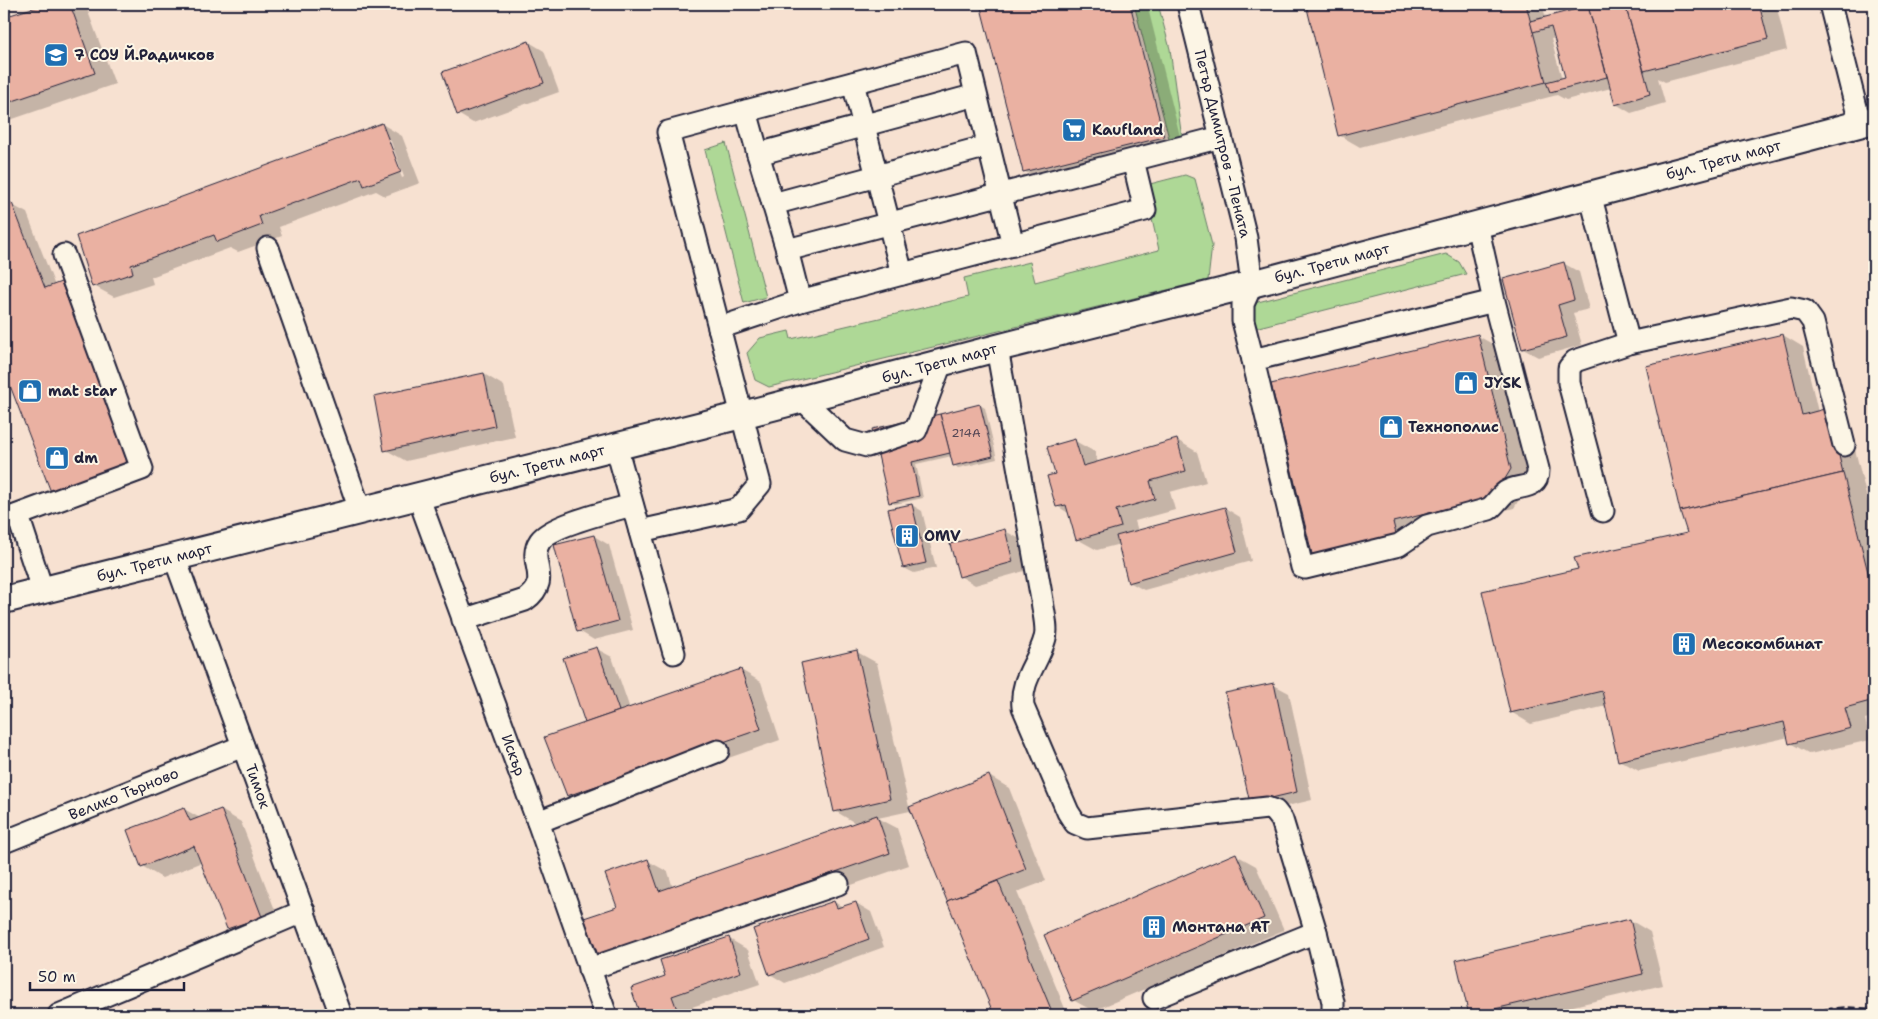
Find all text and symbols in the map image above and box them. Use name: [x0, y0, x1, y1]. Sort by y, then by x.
school or university icon: 7 СОУ Й.Радичков: [43, 42, 69, 68]
place label: 7 СОУ Й.Радичков: [74, 45, 214, 65]
street label: Петър Димитров - Пената: [1190, 48, 1256, 240]
supermarket icon: Kaufland: [1061, 117, 1087, 143]
place label: Kaufland: [1092, 120, 1163, 140]
street label: бул. Трети март: [1664, 135, 1784, 184]
street label: бул. Трети март: [1272, 238, 1392, 288]
street label: бул. Трети март: [880, 338, 1000, 388]
shop icon: JYSK: [1453, 370, 1479, 396]
place label: JYSK: [1484, 373, 1522, 393]
shop icon: mat star: [17, 378, 43, 404]
place label: mat star: [48, 381, 117, 401]
shop icon: Технополис: [1378, 414, 1404, 440]
place label: Технополис: [1408, 417, 1499, 437]
house number: 214А: [951, 425, 981, 441]
street label: бул. Трети март: [487, 440, 607, 488]
shop icon: dm: [44, 445, 70, 471]
place label: dm: [74, 448, 98, 468]
building icon: OMV: [894, 523, 920, 549]
place label: OMV: [924, 526, 961, 546]
street label: бул. Трети март: [95, 538, 215, 586]
building icon: Месокомбинат: [1671, 631, 1697, 657]
place label: Месокомбинат: [1702, 634, 1823, 654]
street label: Искър: [497, 731, 530, 779]
street label: Тимок: [240, 761, 275, 811]
street label: Велико Търново: [66, 763, 182, 825]
building icon: Монтана АТ: [1141, 914, 1167, 940]
place label: Монтана АТ: [1172, 917, 1271, 937]
scale bar: [30, 959, 184, 991]
text: 50 m: [38, 967, 76, 987]

